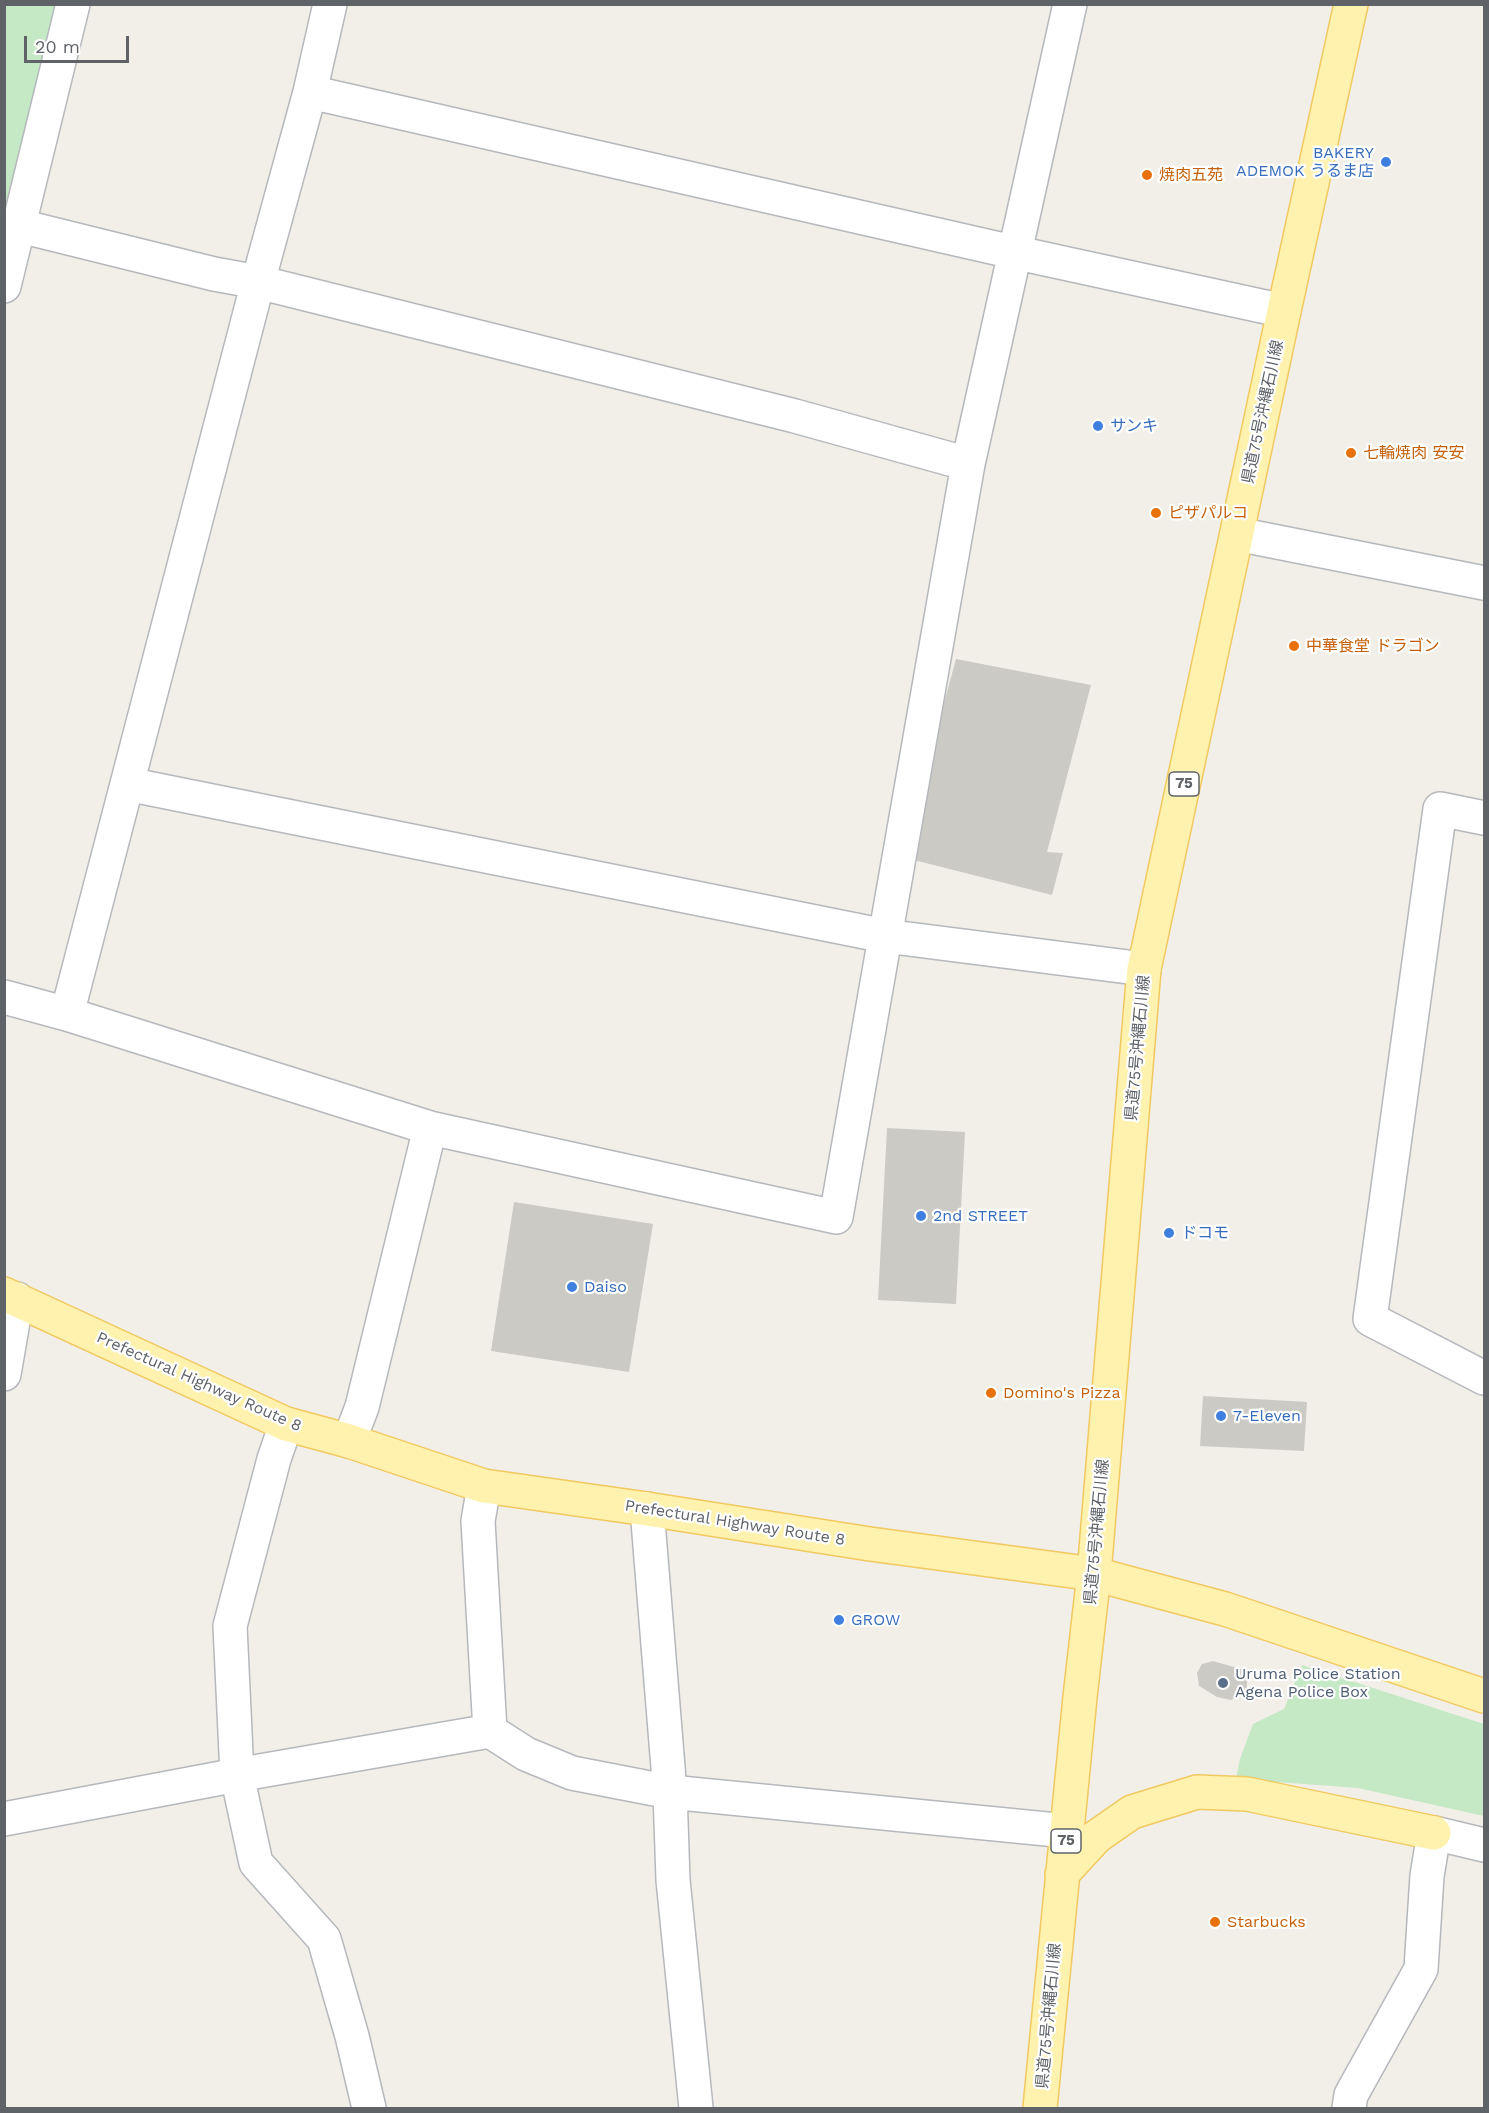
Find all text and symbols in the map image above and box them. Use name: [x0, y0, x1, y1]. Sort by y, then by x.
scale bar: [27, 24, 132, 62]
text: 20 m: [35, 36, 80, 57]
place label: BAKERY ADEMOK うるま店: [1236, 143, 1374, 181]
marker: BAKERY ADEMOK うるま店: [1379, 155, 1393, 169]
place label: 焼肉五苑: [1159, 165, 1223, 185]
marker: 焼肉五苑: [1140, 168, 1154, 182]
street label: 県道75号沖縄石川線: [1238, 338, 1288, 486]
place label: サンキ: [1110, 416, 1158, 436]
marker: サンキ: [1091, 419, 1105, 433]
place label: 七輪焼肉 安安: [1363, 443, 1464, 463]
marker: 七輪焼肉 安安: [1344, 446, 1358, 460]
place label: ピザパルコ: [1168, 503, 1248, 523]
marker: ピザパルコ: [1149, 506, 1163, 520]
place label: 中華食堂 ドラゴン: [1306, 636, 1439, 656]
marker: 中華食堂 ドラゴン: [1287, 639, 1301, 653]
road number: 75: [1169, 772, 1199, 796]
street label: 県道75号沖縄石川線: [1122, 974, 1154, 1122]
place label: 2nd STREET: [933, 1206, 1028, 1226]
marker: 2nd STREET: [914, 1209, 928, 1223]
place label: ドコモ: [1181, 1223, 1229, 1243]
marker: ドコモ: [1162, 1226, 1176, 1240]
place label: Daiso: [584, 1277, 627, 1297]
marker: Daiso: [565, 1280, 579, 1294]
street label: Prefectural Highway Route 8: [93, 1328, 305, 1436]
place label: Domino's Pizza: [1003, 1383, 1120, 1403]
marker: Domino's Pizza: [984, 1386, 998, 1400]
place label: 7-Eleven: [1233, 1406, 1301, 1426]
marker: 7-Eleven: [1214, 1409, 1228, 1423]
street label: 県道75号沖縄石川線: [1081, 1458, 1113, 1606]
street label: Prefectural Highway Route 8: [624, 1496, 846, 1550]
place label: GROW: [851, 1610, 900, 1630]
marker: GROW: [832, 1613, 846, 1627]
place label: Uruma Police Station Agena Police Box: [1235, 1664, 1401, 1702]
marker: Uruma Police Station Agena Police Box: [1216, 1676, 1230, 1690]
road number: 75: [1051, 1829, 1081, 1853]
place label: Starbucks: [1227, 1912, 1306, 1932]
marker: Starbucks: [1208, 1915, 1222, 1929]
street label: 県道75号沖縄石川線: [1033, 1942, 1065, 2090]

